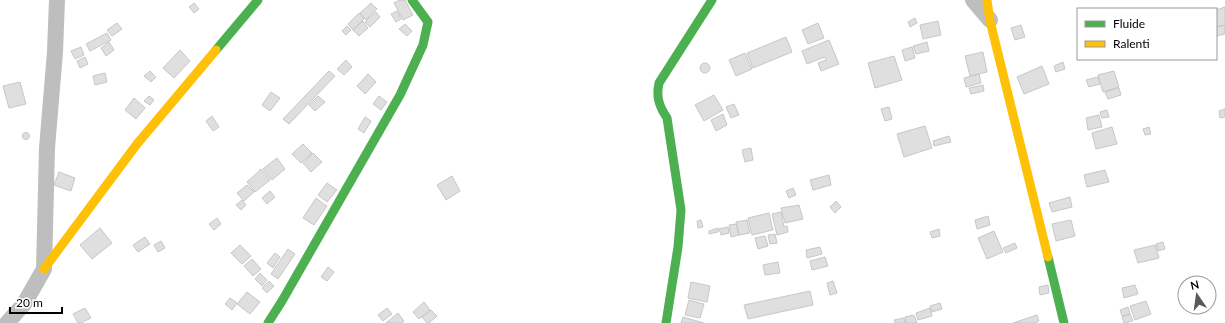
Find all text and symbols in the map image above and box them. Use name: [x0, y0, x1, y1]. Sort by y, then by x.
legend: [1077, 8, 1217, 60]
text: Fluide: [1113, 16, 1145, 31]
text: Ralenti: [1113, 36, 1150, 51]
north arrow: [1177, 275, 1217, 315]
text: N: [1189, 277, 1200, 292]
scale bar: [10, 289, 62, 315]
text: 20 m: [16, 295, 43, 310]

